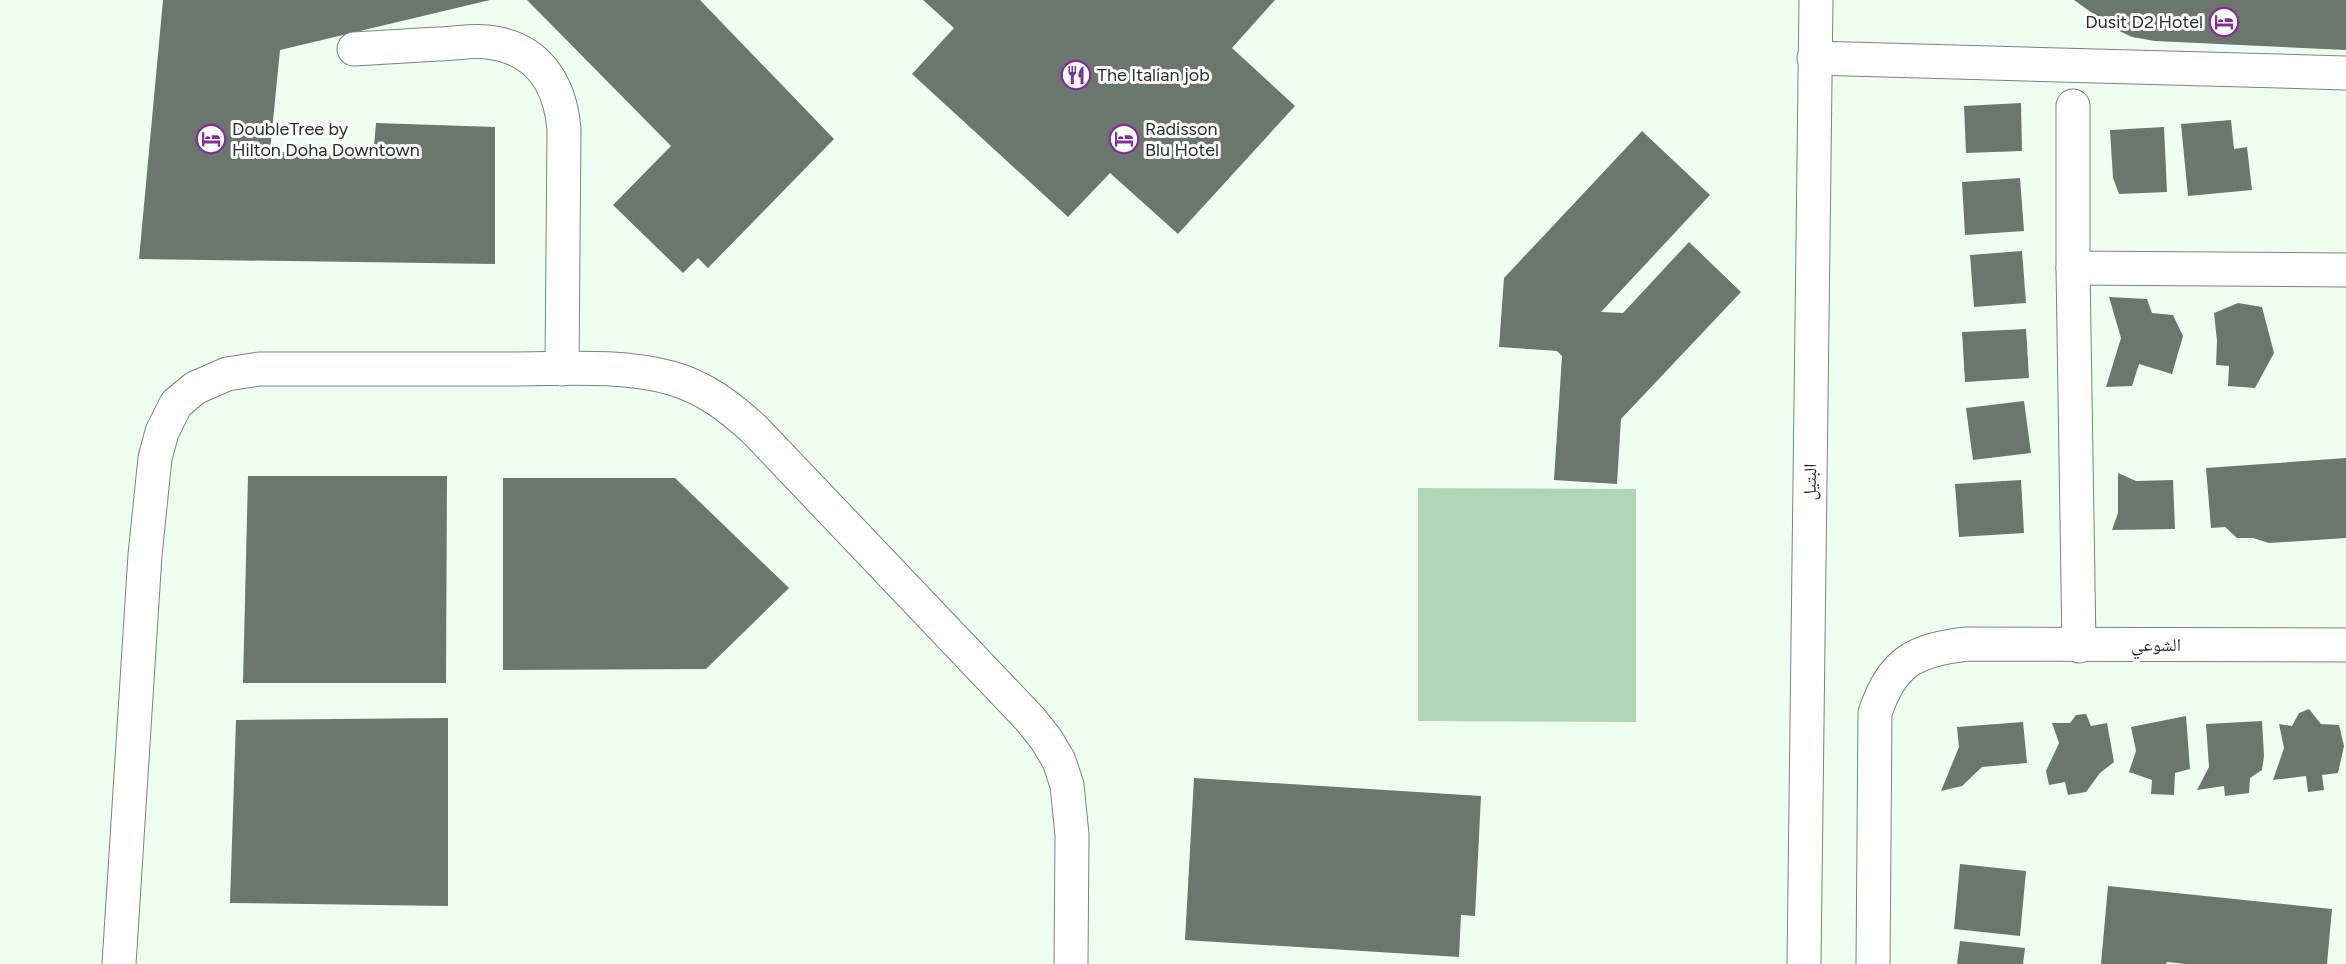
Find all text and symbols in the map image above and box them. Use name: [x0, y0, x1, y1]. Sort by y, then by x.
hotel icon: Dusit D2 Hotel: [2208, 6, 2240, 38]
place label: Dusit D2 Hotel: [2085, 11, 2203, 33]
restaurant icon: The Italian job: [1060, 59, 1092, 91]
place label: The Italian job: [1097, 64, 1210, 86]
place label: DoubleTree by Hilton Doha Downtown: [232, 118, 420, 161]
place label: Radisson Blu Hotel: [1145, 118, 1219, 161]
hotel icon: DoubleTree by Hilton Doha Downtown: [195, 123, 227, 155]
hotel icon: Radisson Blu Hotel: [1108, 123, 1140, 155]
street label: البتيل: [1799, 463, 1821, 501]
street label: الشوعي: [2131, 634, 2181, 660]

